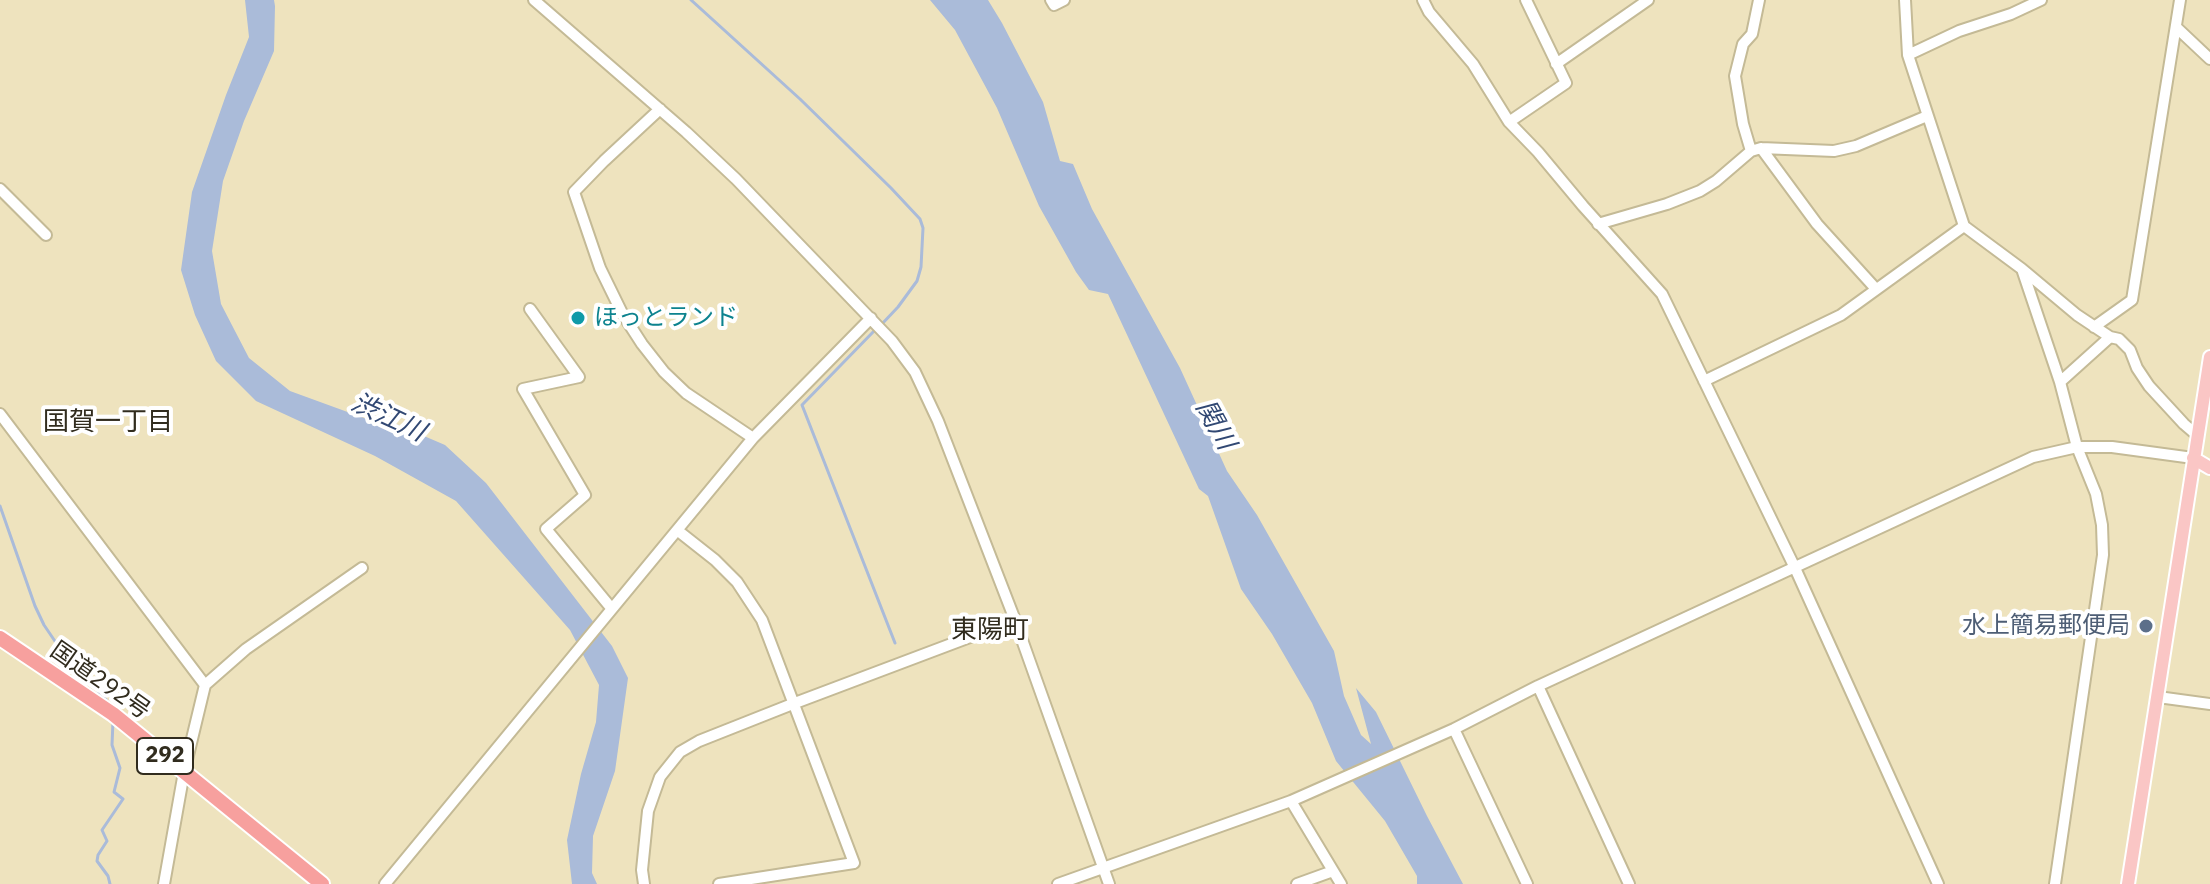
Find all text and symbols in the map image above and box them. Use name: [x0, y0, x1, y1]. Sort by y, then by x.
place label: ほっとランド: [594, 304, 738, 332]
marker: ほっとランド: [569, 309, 587, 327]
water label: 渋江川: [346, 387, 430, 449]
water label: 関川: [1189, 395, 1241, 455]
district label: 国賀一丁目: [43, 406, 173, 438]
place label: 水上簡易郵便局: [1962, 612, 2130, 640]
district label: 東陽町: [951, 614, 1029, 646]
marker: 水上簡易郵便局: [2137, 617, 2155, 635]
street label: 国道292号: [45, 636, 155, 726]
road number: 292: [137, 738, 193, 774]

